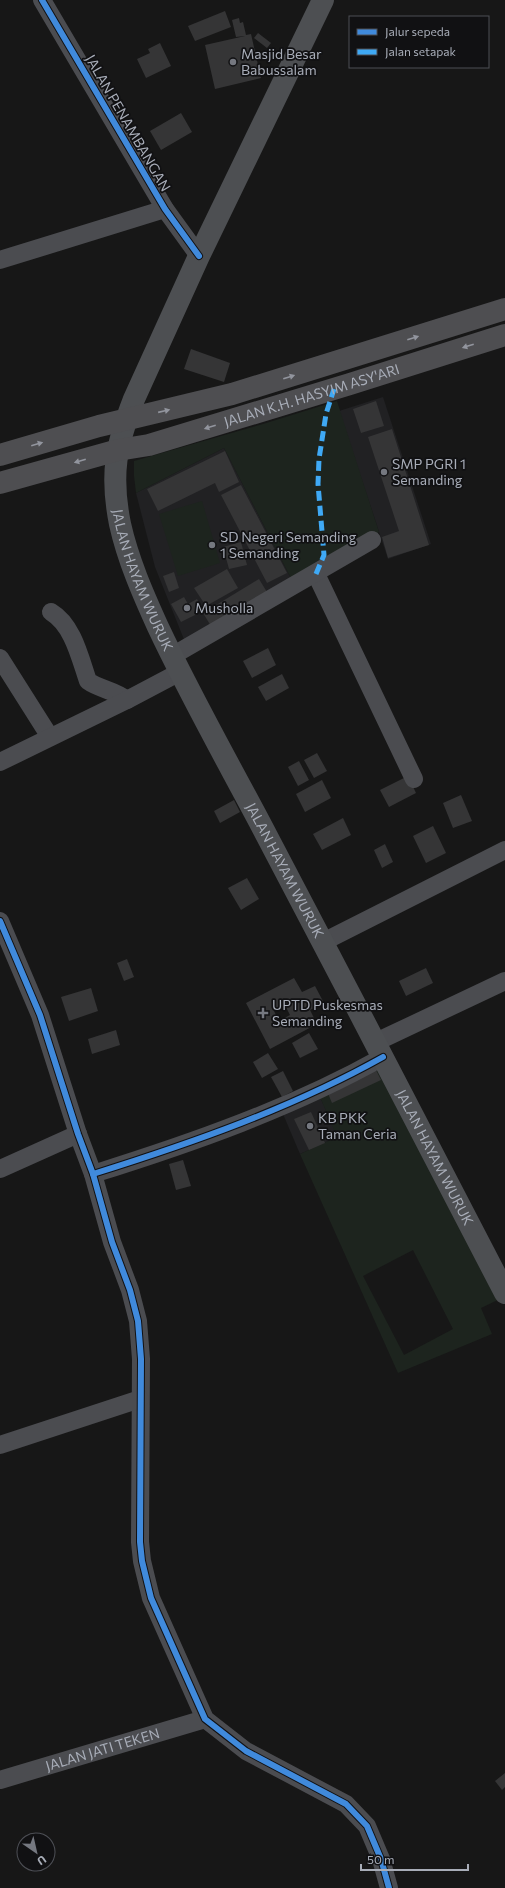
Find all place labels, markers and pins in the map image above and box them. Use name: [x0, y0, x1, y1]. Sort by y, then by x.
place label: Masjid Besar Babussalam: [241, 45, 322, 78]
marker: Masjid Besar Babussalam: [228, 57, 238, 67]
place label: SMP PGRI 1 Semanding: [392, 455, 466, 488]
marker: SMP PGRI 1 Semanding: [379, 467, 389, 477]
place label: SD Negeri Semanding 1 Semanding: [220, 528, 357, 561]
marker: SD Negeri Semanding 1 Semanding: [207, 540, 217, 550]
place label: Musholla: [195, 599, 253, 616]
marker: Musholla: [182, 603, 192, 613]
place label: UPTD Puskesmas Semanding: [272, 996, 383, 1029]
marker: UPTD Puskesmas Semanding: [257, 1007, 269, 1019]
place label: KB PKK Taman Ceria: [318, 1109, 397, 1142]
marker: KB PKK Taman Ceria: [305, 1121, 315, 1131]

